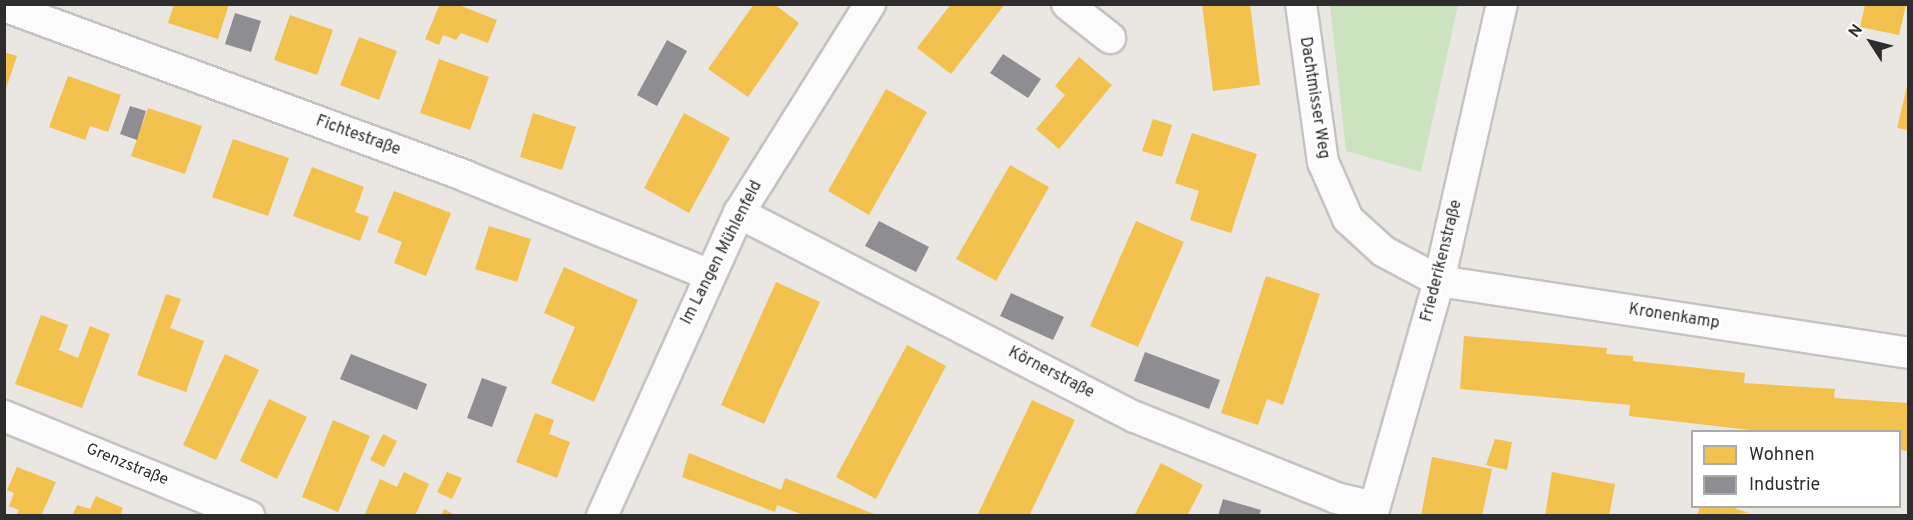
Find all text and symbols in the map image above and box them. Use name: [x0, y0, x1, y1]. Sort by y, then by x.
north arrow: [1841, 12, 1901, 72]
text: N: [1845, 21, 1868, 42]
street label: Dachtmisser Weg: [1295, 35, 1333, 161]
street label: Fichtestraße: [313, 112, 403, 160]
street label: Im Langen Mühlenfeld: [677, 178, 767, 328]
street label: Friederikenstraße: [1418, 198, 1466, 324]
street label: Kronenkamp: [1627, 300, 1721, 334]
street label: Körnerstraße: [1005, 343, 1097, 403]
legend: [1691, 430, 1901, 508]
street label: Grenzstraße: [83, 440, 171, 490]
text: Wohnen: [1749, 444, 1815, 467]
text: Industrie: [1749, 474, 1820, 497]

